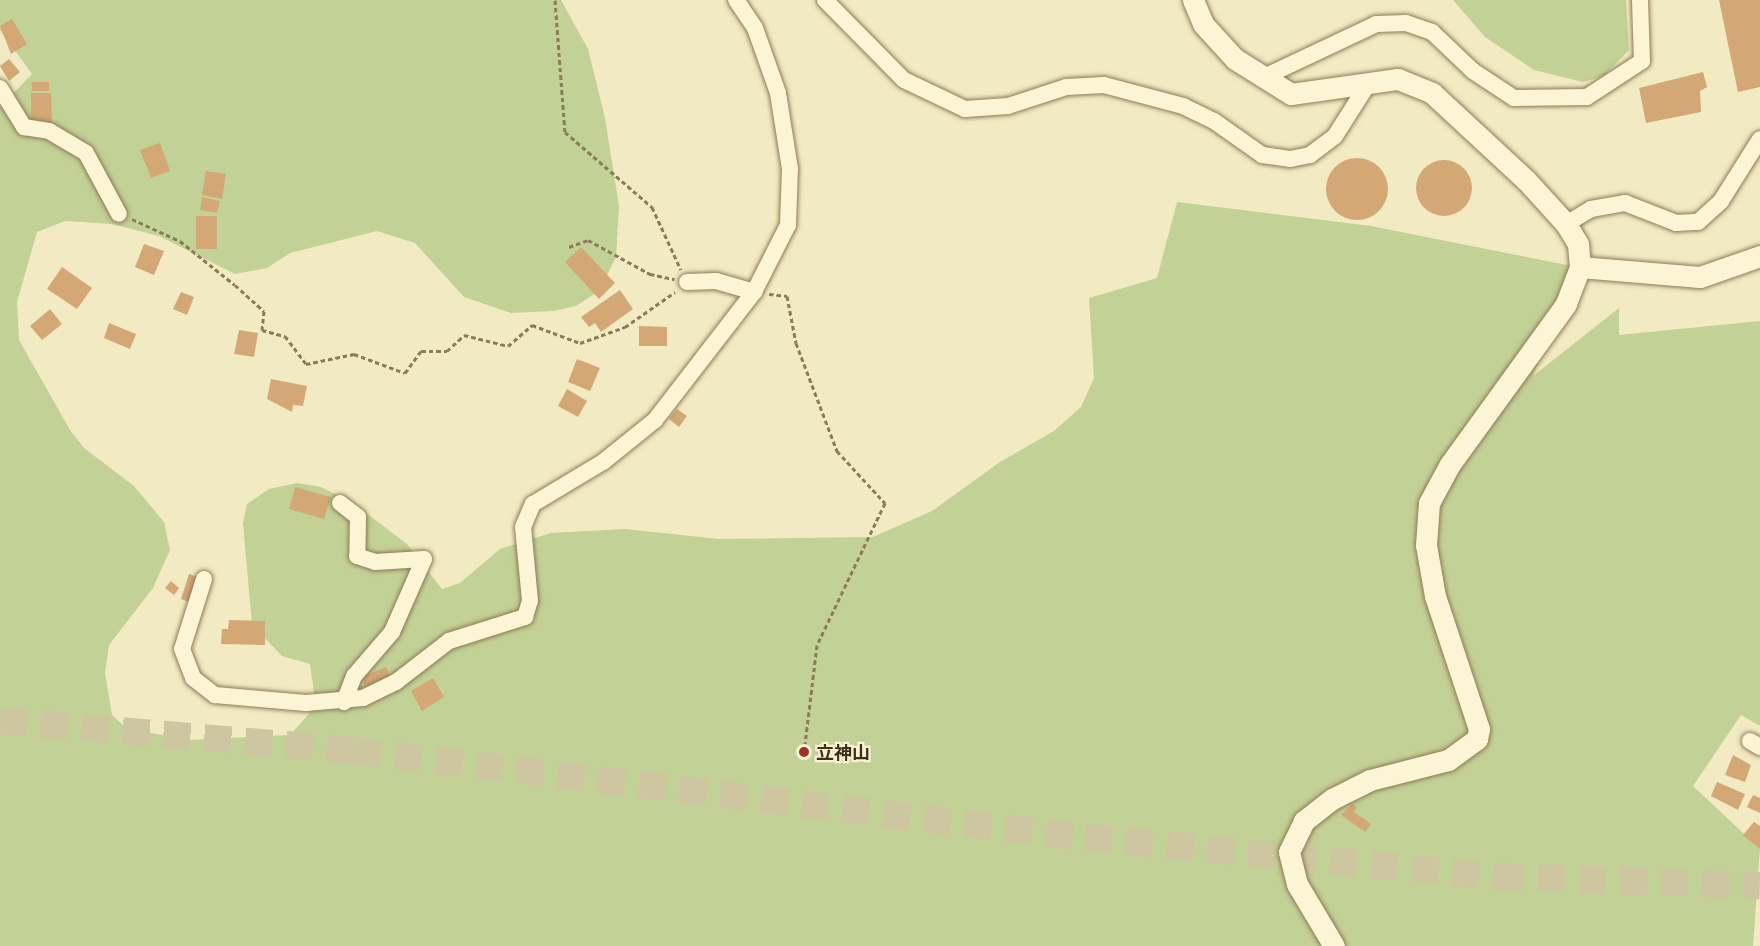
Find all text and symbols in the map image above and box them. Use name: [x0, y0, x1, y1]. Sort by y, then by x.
place label: 立神山: [816, 741, 870, 763]
marker: 立神山: [797, 745, 811, 759]

